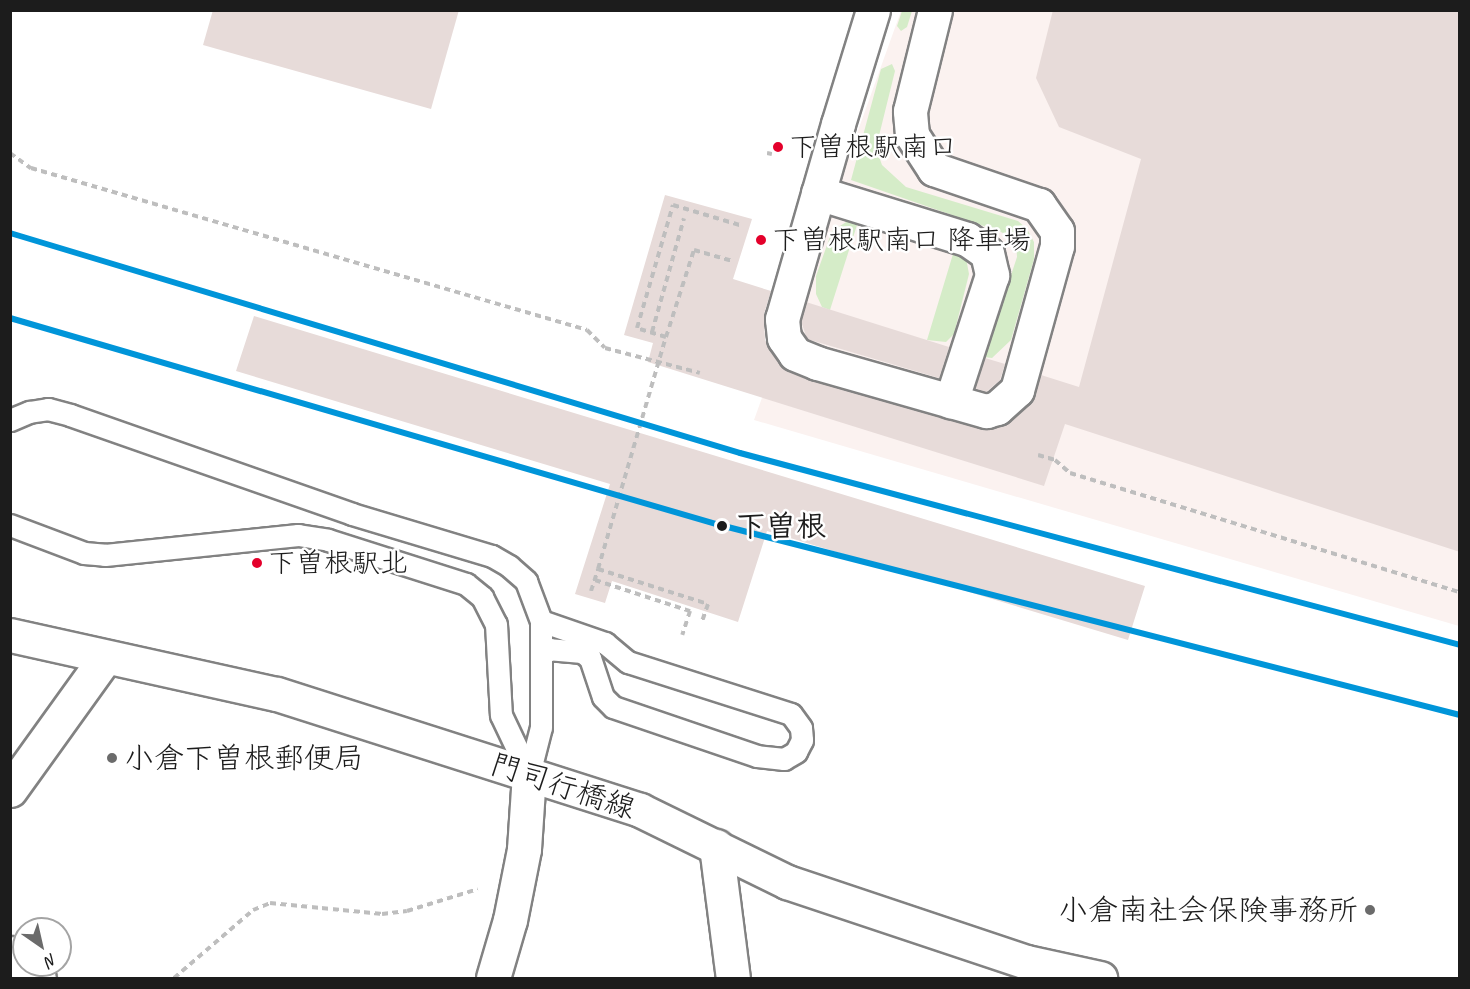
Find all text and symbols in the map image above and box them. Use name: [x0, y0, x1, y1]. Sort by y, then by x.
place label: 下曽根駅南口: [789, 130, 957, 164]
marker: 下曽根駅南口: [772, 141, 784, 153]
place label: 下曽根駅南口 降車場: [772, 223, 1031, 257]
marker: 下曽根駅南口 降車場: [755, 234, 767, 246]
place label: 下曽根: [736, 508, 826, 544]
marker: 下曽根: [713, 517, 731, 535]
place label: 下曽根駅北: [268, 546, 408, 580]
marker: 下曽根駅北: [251, 557, 263, 569]
place label: 小倉下曽根郵便局: [124, 740, 364, 776]
street label: 門司行橋線: [486, 746, 640, 826]
marker: 小倉下曽根郵便局: [105, 751, 119, 765]
place label: 小倉南社会保険事務所: [1058, 892, 1358, 928]
marker: 小倉南社会保険事務所: [1363, 903, 1377, 917]
north arrow: [12, 917, 72, 977]
text: N: [41, 949, 61, 971]

